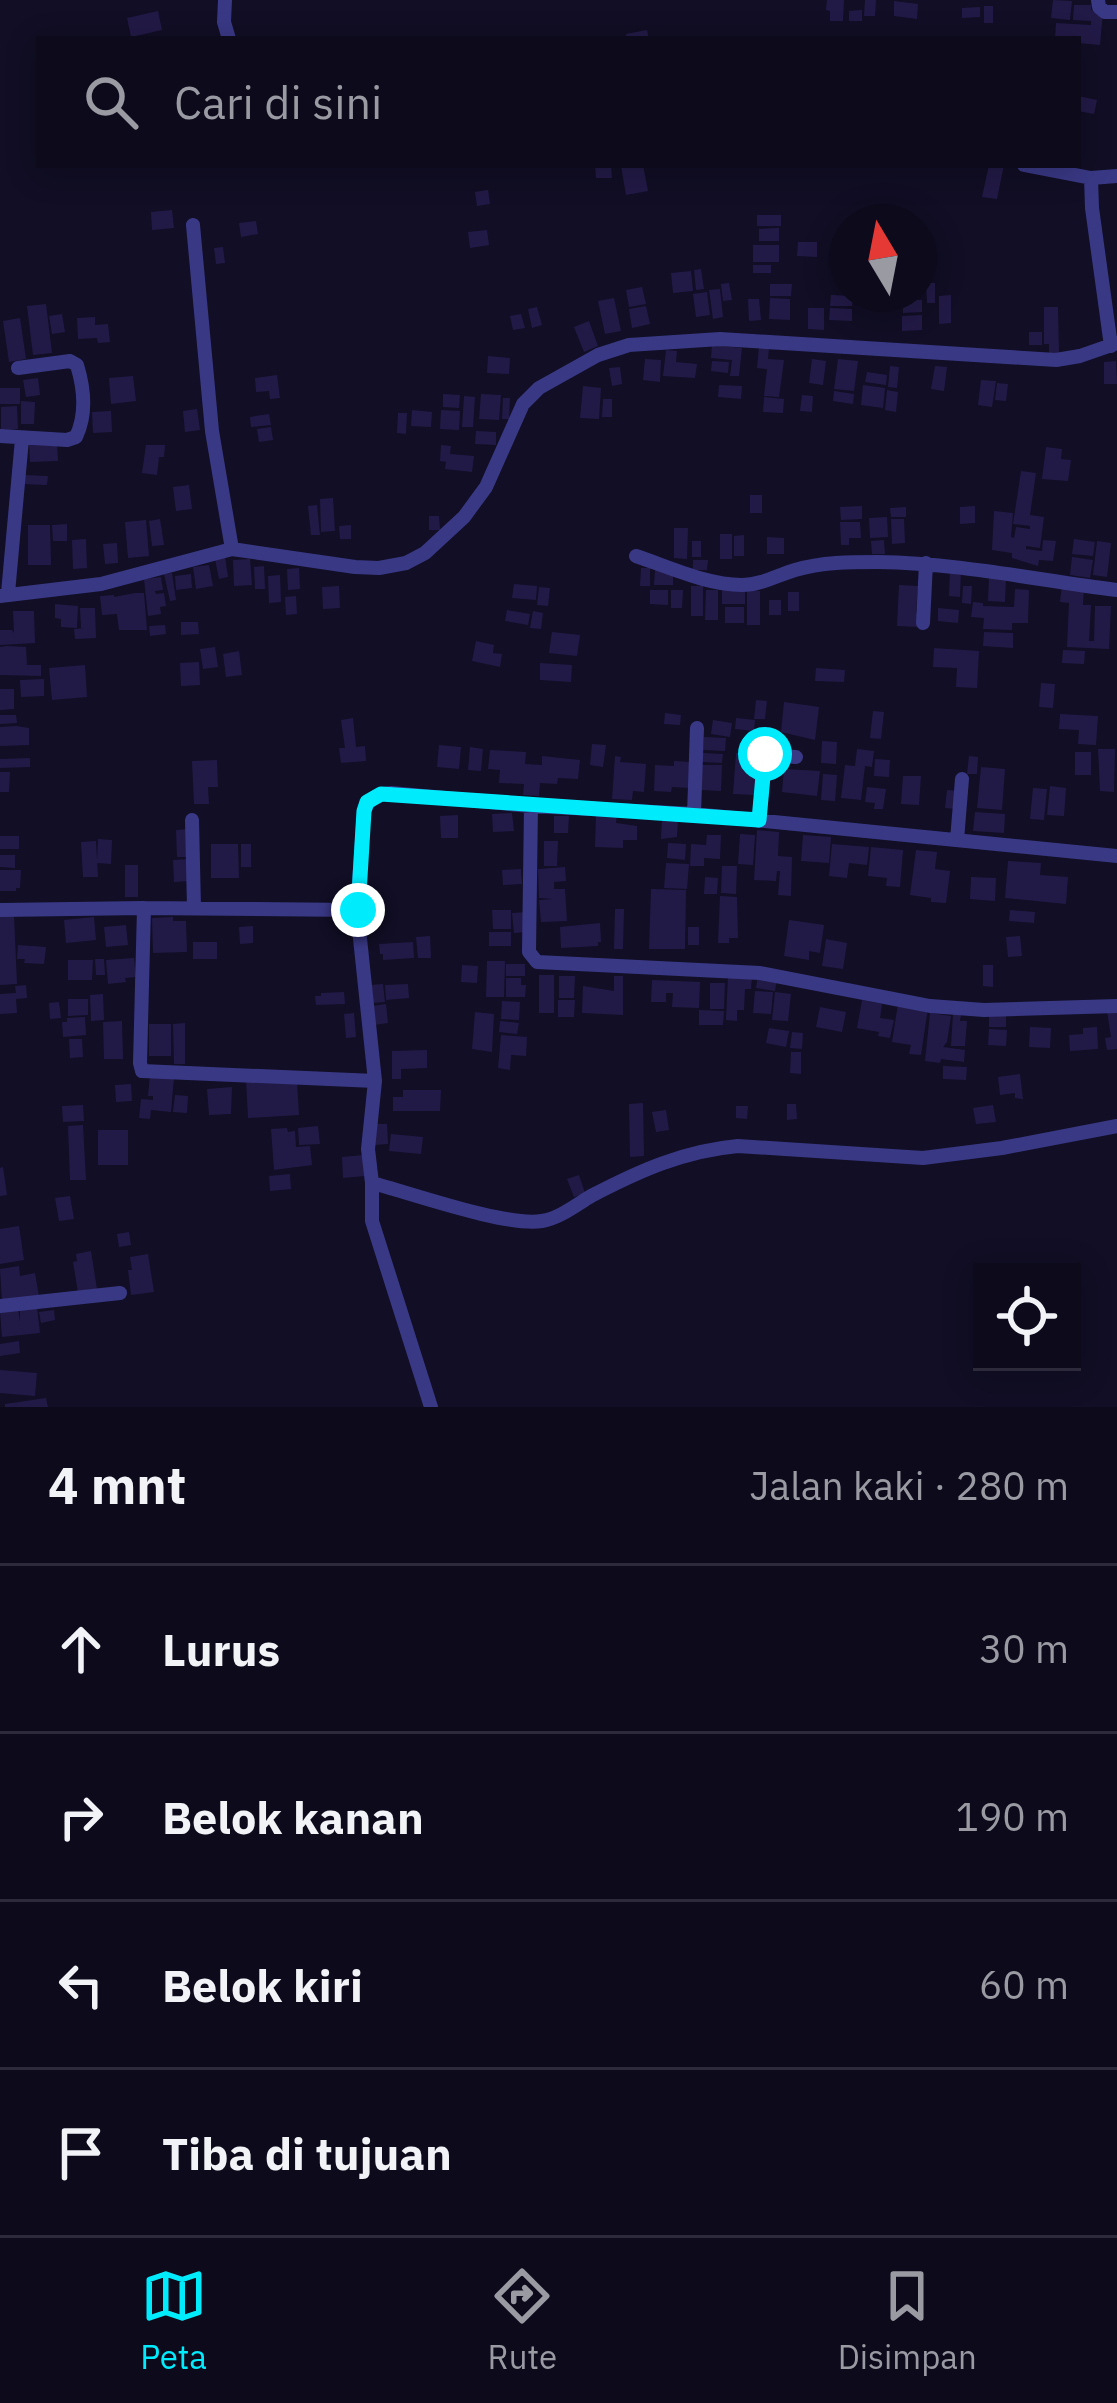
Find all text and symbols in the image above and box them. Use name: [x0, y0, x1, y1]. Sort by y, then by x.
search box: [36, 36, 1081, 168]
icon: search: [78, 69, 144, 135]
text: Cari di sini: [174, 73, 382, 131]
north arrow: [829, 204, 937, 312]
route start: [738, 727, 792, 781]
route end: [331, 883, 385, 937]
map controls: [973, 1263, 1081, 1371]
button: locate: [973, 1263, 1081, 1371]
text: 4 mnt: [48, 1452, 186, 1518]
text: Jalan kaki · 280 m: [749, 1460, 1069, 1511]
icon: ahead: [48, 1616, 114, 1682]
text: Lurus: [162, 1620, 280, 1678]
text: 30 m: [979, 1623, 1069, 1674]
icon: right: [48, 1784, 114, 1850]
text: Belok kanan: [162, 1788, 424, 1846]
text: 190 m: [956, 1791, 1069, 1842]
icon: left: [48, 1952, 114, 2018]
text: Belok kiri: [162, 1956, 363, 2014]
text: 60 m: [979, 1959, 1069, 2010]
icon: arrive: [48, 2120, 114, 2186]
text: Tiba di tujuan: [162, 2124, 452, 2182]
tab: Peta: [140, 2263, 207, 2378]
tab: Rute: [488, 2263, 557, 2378]
tab: Disimpan: [838, 2263, 977, 2378]

